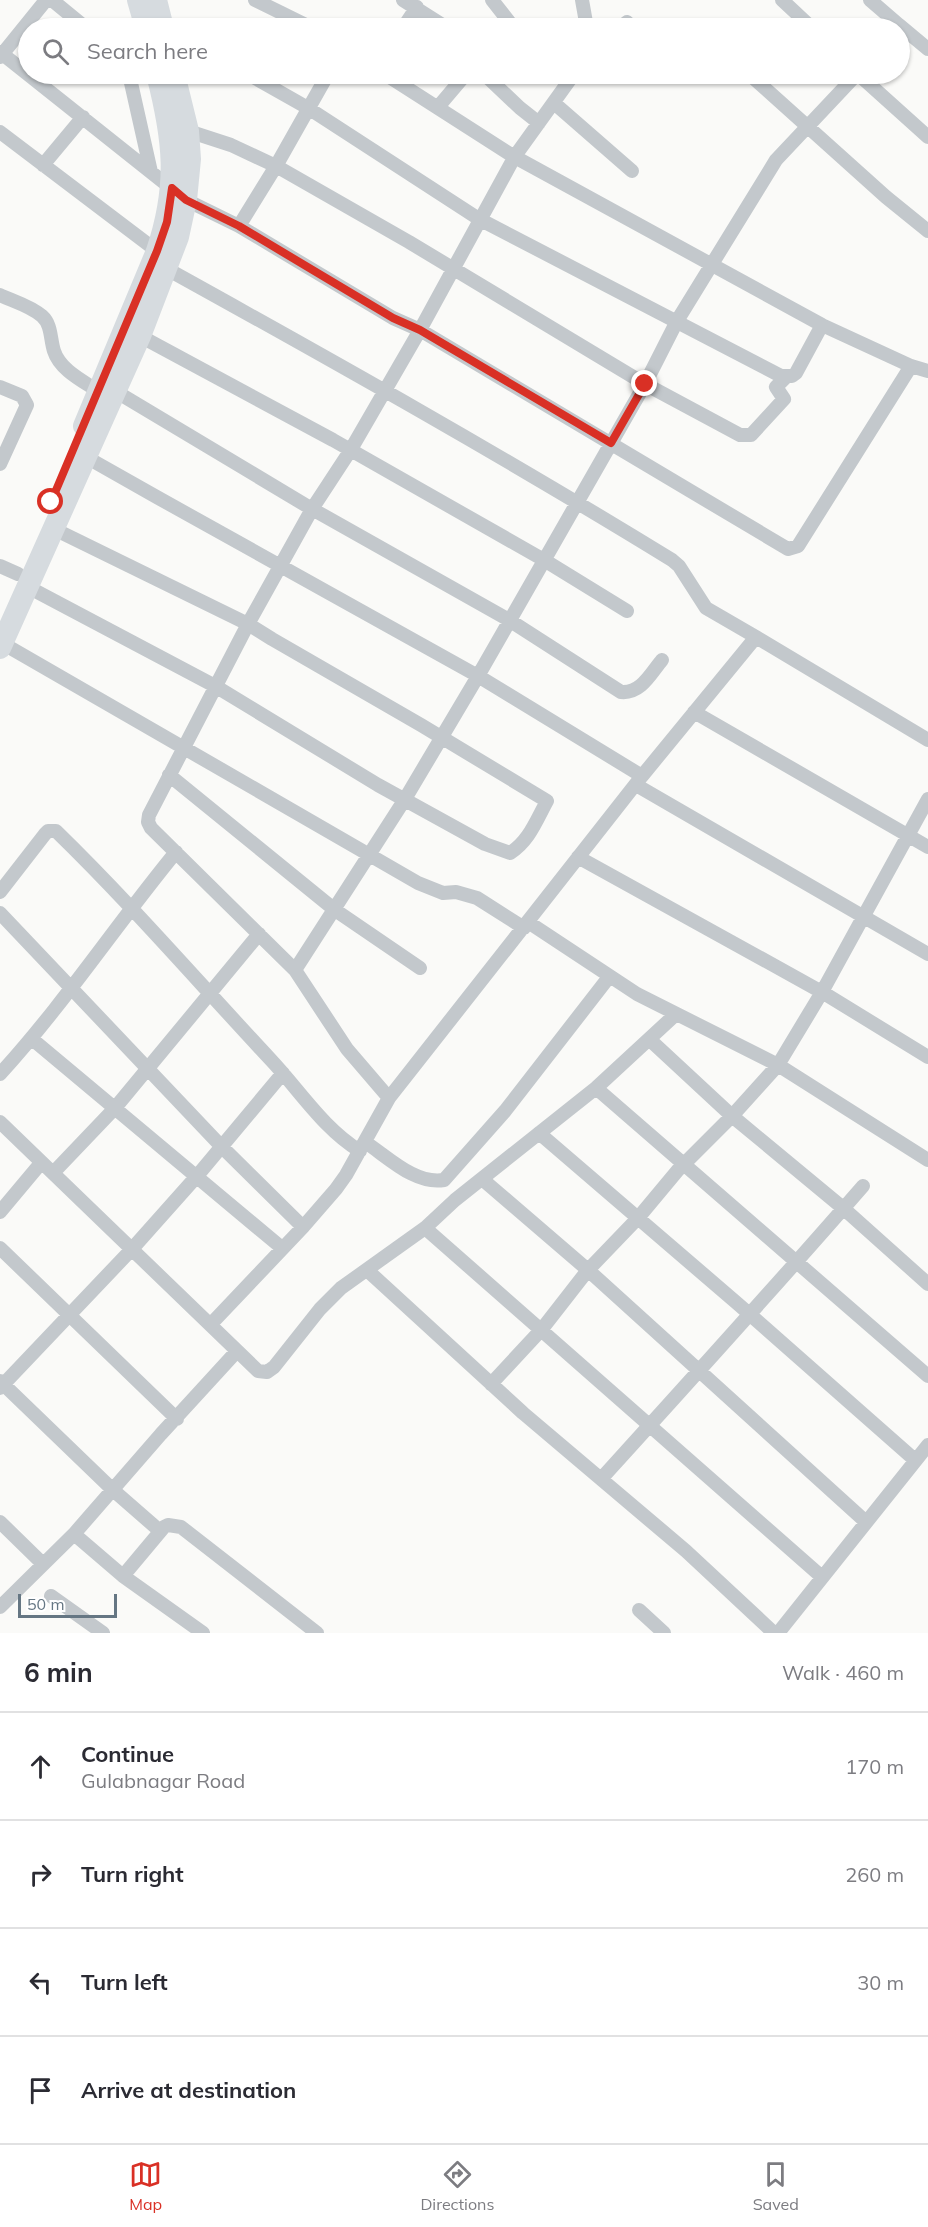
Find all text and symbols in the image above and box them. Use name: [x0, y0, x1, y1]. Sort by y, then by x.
search box: [18, 18, 910, 84]
icon: search: [39, 35, 72, 68]
text: Search here: [87, 37, 208, 65]
route end: [631, 370, 657, 396]
route start: [37, 488, 63, 514]
scale bar: [18, 1591, 117, 1618]
text: 50 m: [27, 1594, 64, 1614]
text: 6 min: [24, 1656, 93, 1689]
text: Walk · 460 m: [782, 1660, 904, 1685]
text: Continue: [81, 1740, 174, 1768]
icon: ahead: [24, 1750, 57, 1783]
text: 170 m: [845, 1754, 904, 1779]
text: Gulabnagar Road: [81, 1768, 245, 1793]
icon: right: [24, 1858, 57, 1891]
text: Turn right: [81, 1860, 184, 1888]
text: 260 m: [845, 1862, 904, 1887]
icon: left: [24, 1966, 57, 1999]
text: Turn left: [81, 1968, 168, 1996]
text: 30 m: [857, 1970, 904, 1995]
icon: arrive: [24, 2074, 57, 2107]
text: Arrive at destination: [81, 2076, 296, 2104]
tab: Map: [129, 2158, 162, 2214]
tab: Directions: [420, 2158, 494, 2214]
tab: Saved: [753, 2158, 799, 2214]

